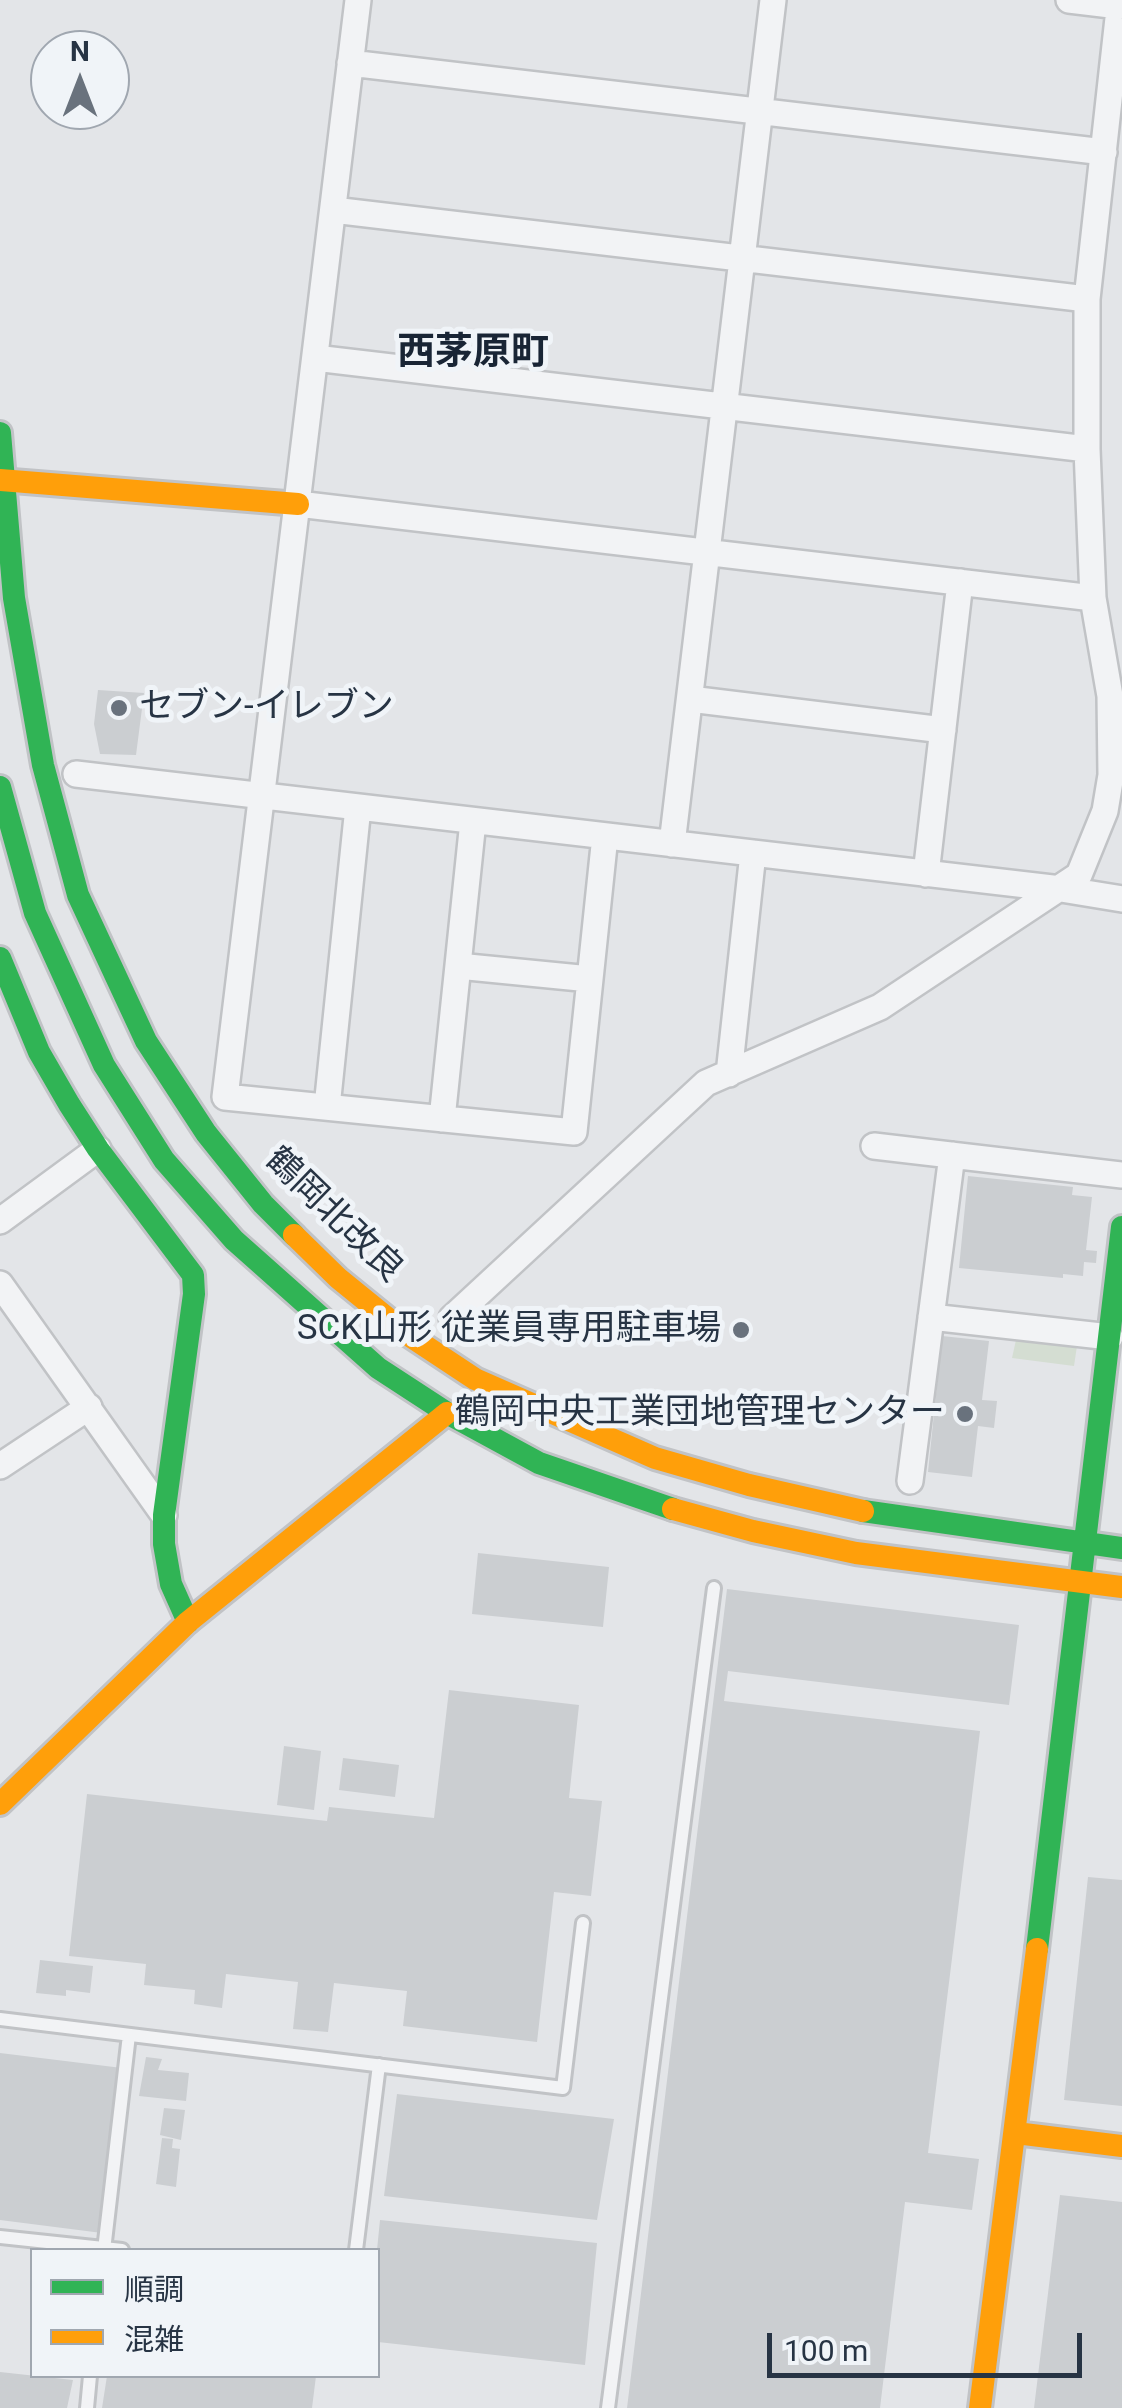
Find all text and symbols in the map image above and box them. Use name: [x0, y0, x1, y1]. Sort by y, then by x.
north arrow: [30, 30, 130, 130]
text: N: [70, 35, 90, 68]
district label: 西茅原町: [397, 331, 549, 377]
place label: セブン-イレブン: [139, 687, 394, 729]
marker: セブン-イレブン: [108, 697, 130, 719]
street label: 鶴岡北改良: [255, 1140, 411, 1292]
place label: SCK山形 従業員専用駐車場: [297, 1309, 721, 1351]
marker: SCK山形 従業員専用駐車場: [730, 1319, 752, 1341]
place label: 鶴岡中央工業団地管理センター: [455, 1393, 945, 1435]
marker: 鶴岡中央工業団地管理センター: [954, 1403, 976, 1425]
legend: [30, 2248, 380, 2378]
text: 順調: [124, 2272, 184, 2307]
scale bar: [772, 2313, 1087, 2375]
text: 混雑: [124, 2322, 184, 2357]
text: 100 m: [784, 2333, 868, 2368]

